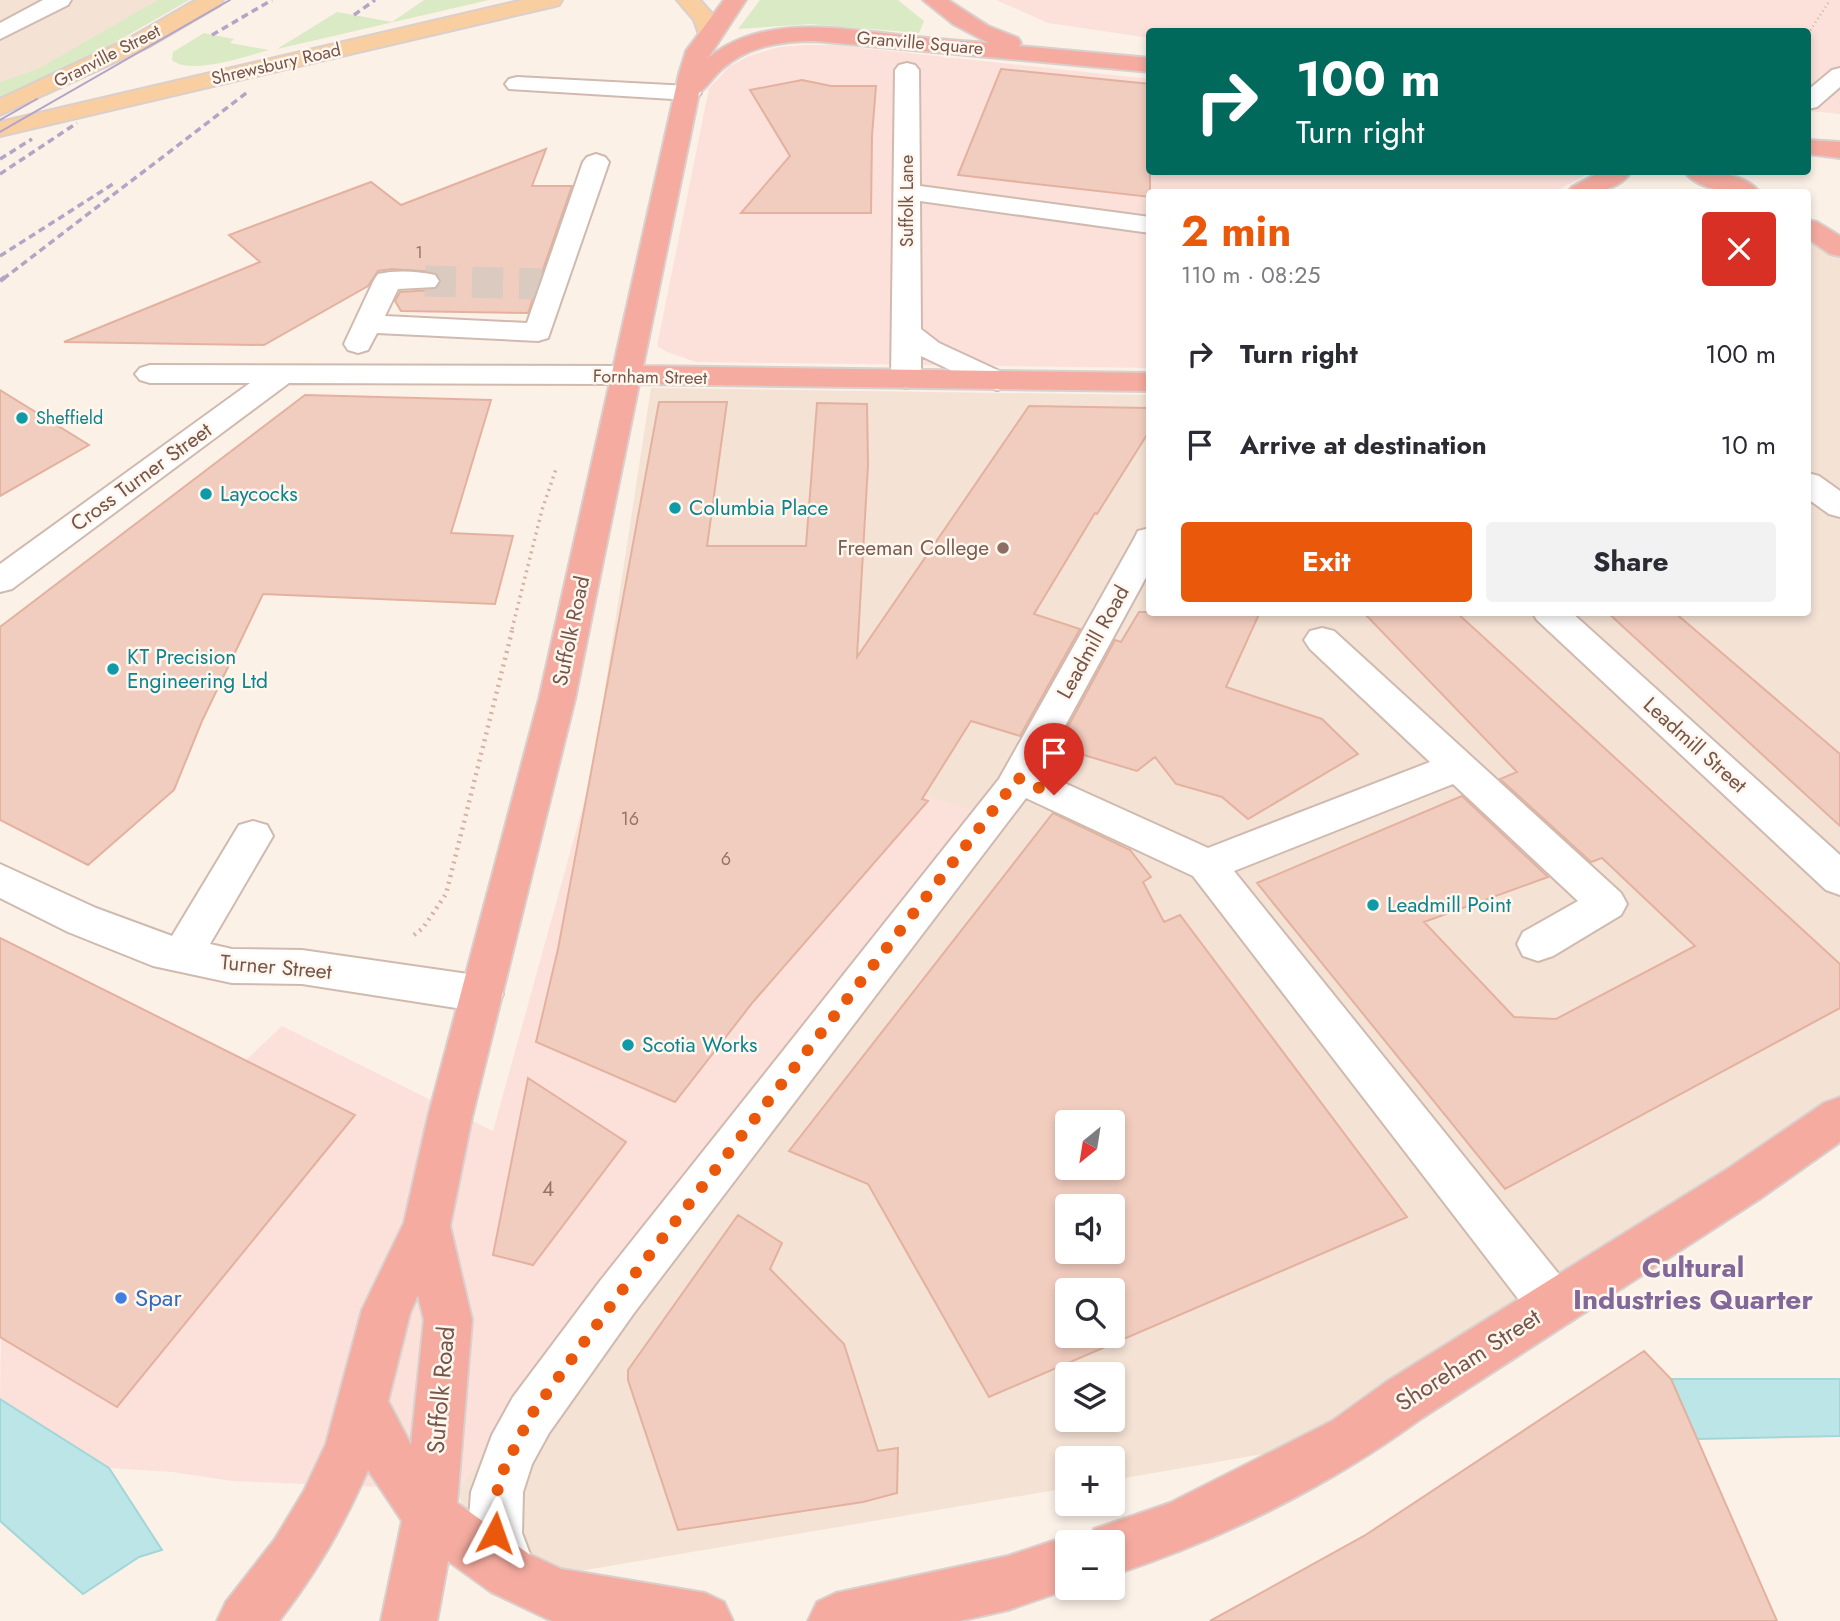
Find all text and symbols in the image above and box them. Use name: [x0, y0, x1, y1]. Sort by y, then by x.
street label: Granville Street: [49, 18, 165, 94]
street label: Granville Square: [856, 25, 984, 61]
street label: Shrewsbury Road: [209, 36, 343, 92]
text: 100 m: [1296, 44, 1441, 114]
icon: right: [1181, 56, 1272, 147]
text: Turn right: [1296, 109, 1425, 155]
street label: Suffolk Lane: [894, 155, 920, 247]
text: 2 min: [1181, 201, 1291, 262]
button: close: [1702, 212, 1776, 286]
house number: 1: [415, 241, 423, 264]
text: 110 m · 08:25: [1181, 258, 1320, 292]
icon: right: [1181, 335, 1219, 373]
text: Turn right: [1240, 335, 1358, 373]
text: 100 m: [1705, 335, 1776, 373]
street label: Fornham Street: [593, 363, 708, 391]
place label: Sheffield: [36, 405, 103, 431]
marker: Sheffield: [14, 410, 30, 426]
street label: Cross Turner Street: [64, 416, 218, 538]
icon: arrive: [1181, 426, 1219, 464]
text: Arrive at destination: [1240, 426, 1487, 464]
text: 10 m: [1721, 426, 1776, 464]
place label: Laycocks: [220, 479, 298, 509]
marker: Laycocks: [198, 486, 214, 502]
place label: Columbia Place: [689, 493, 828, 523]
marker: Columbia Place: [667, 500, 683, 516]
button: Exit: [1181, 522, 1472, 602]
button: Share: [1486, 522, 1776, 602]
place label: Freeman College: [837, 533, 989, 563]
marker: Freeman College: [995, 540, 1011, 556]
street label: Suffolk Road: [545, 573, 597, 689]
street label: Leadmill Road: [1049, 580, 1137, 704]
place label: KT Precision Engineering Ltd: [127, 642, 268, 696]
marker: KT Precision Engineering Ltd: [105, 661, 121, 677]
street label: Leadmill Street: [1637, 690, 1753, 800]
pin: [1024, 723, 1084, 795]
icon: arrive: [1035, 734, 1073, 772]
house number: 16: [621, 806, 639, 832]
house number: 6: [721, 846, 731, 872]
place label: Leadmill Point: [1387, 890, 1511, 920]
marker: Leadmill Point: [1365, 897, 1381, 913]
street label: Turner Street: [219, 947, 333, 987]
place label: Scotia Works: [642, 1030, 757, 1060]
marker: Scotia Works: [620, 1037, 636, 1053]
north arrow: [1055, 1110, 1125, 1180]
map controls: [1055, 1110, 1125, 1600]
house number: 4: [542, 1174, 554, 1204]
button: sound: [1055, 1194, 1125, 1264]
district label: Cultural Industries Quarter: [1573, 1247, 1813, 1320]
button: search: [1055, 1278, 1125, 1348]
place label: Spar: [135, 1280, 182, 1315]
marker: Spar: [113, 1290, 129, 1306]
street label: Shoreham Street: [1388, 1299, 1547, 1420]
street label: Suffolk Road: [418, 1325, 463, 1455]
button: layers: [1055, 1362, 1125, 1432]
button: +: [1055, 1446, 1125, 1516]
position arrow: [458, 1496, 532, 1570]
button: −: [1055, 1530, 1125, 1600]

